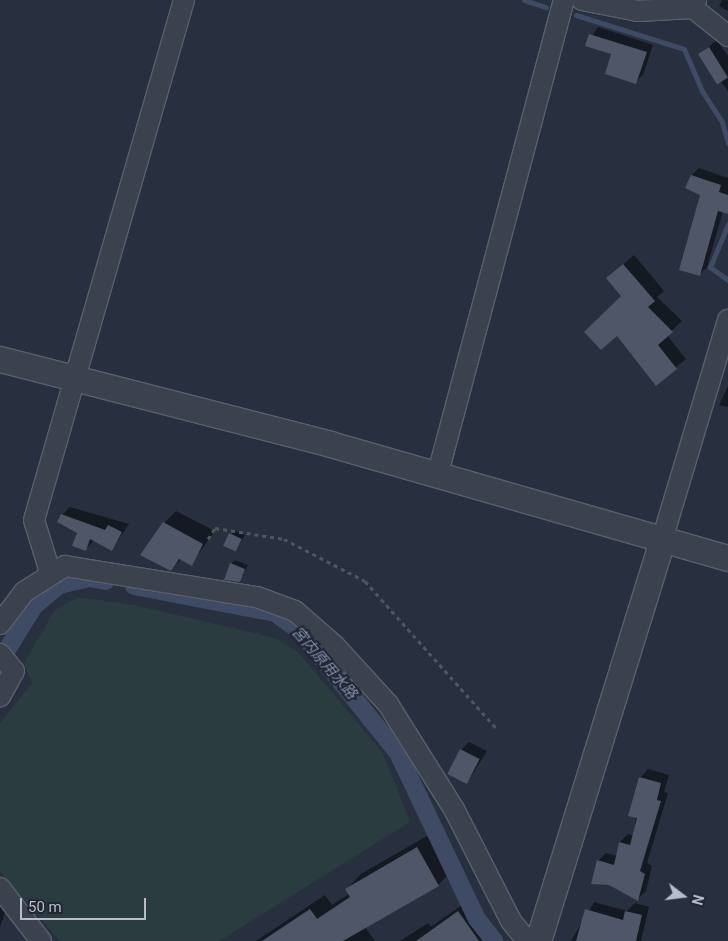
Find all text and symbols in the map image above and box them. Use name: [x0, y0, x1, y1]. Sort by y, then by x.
water label: 宮内原用水路: [288, 623, 360, 703]
north arrow: [658, 871, 708, 921]
scale bar: [22, 888, 149, 920]
text: N: [688, 893, 706, 907]
text: 50 m: [28, 898, 62, 916]

